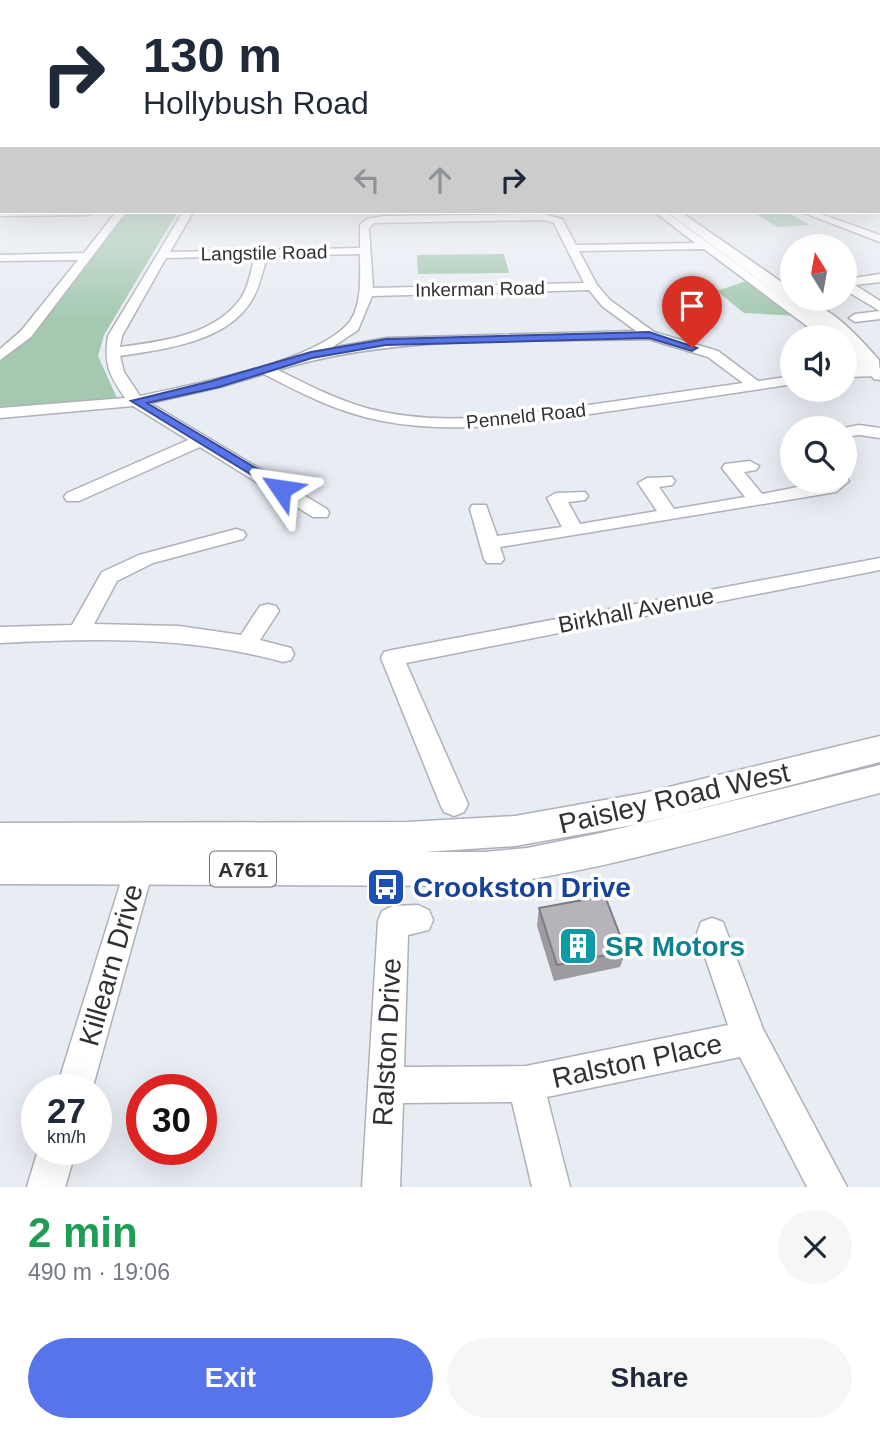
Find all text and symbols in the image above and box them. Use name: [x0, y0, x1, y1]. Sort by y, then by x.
icon: right: [28, 28, 119, 119]
text: 130 m: [143, 28, 282, 82]
text: Hollybush Road: [143, 85, 369, 121]
icon: left: [348, 161, 386, 199]
icon: ahead: [421, 161, 459, 199]
icon: right: [494, 161, 532, 199]
north arrow: [780, 234, 858, 312]
map controls: [780, 234, 857, 493]
street label: Langstile Road: [200, 241, 328, 265]
pin: [662, 276, 722, 348]
street label: Inkerman Road: [415, 277, 545, 301]
icon: arrive: [673, 287, 711, 325]
button: sound: [780, 325, 857, 402]
street label: Penneld Road: [465, 399, 587, 433]
button: search: [780, 416, 857, 493]
position arrow: [244, 452, 318, 526]
street label: Birkhall Avenue: [556, 582, 716, 638]
street label: Paisley Road West: [556, 756, 793, 840]
road number: A761: [210, 852, 276, 886]
bus stop icon: Crookston Drive: [365, 866, 407, 908]
place label: Crookston Drive: [413, 872, 631, 903]
street label: Killearn Drive: [73, 881, 149, 1049]
building icon: SR Motors: [557, 925, 599, 967]
place label: SR Motors: [605, 931, 745, 962]
street label: Ralston Drive: [367, 957, 407, 1127]
street label: Ralston Place: [549, 1028, 725, 1094]
speed limit sign: 30: [126, 1074, 217, 1165]
text: 27: [47, 1091, 86, 1130]
text: km/h: [47, 1127, 86, 1147]
text: 2 min: [28, 1209, 138, 1256]
button: close: [778, 1210, 852, 1284]
text: 490 m · 19:06: [28, 1259, 170, 1285]
button: Exit: [28, 1338, 433, 1418]
button: Share: [447, 1338, 852, 1418]

